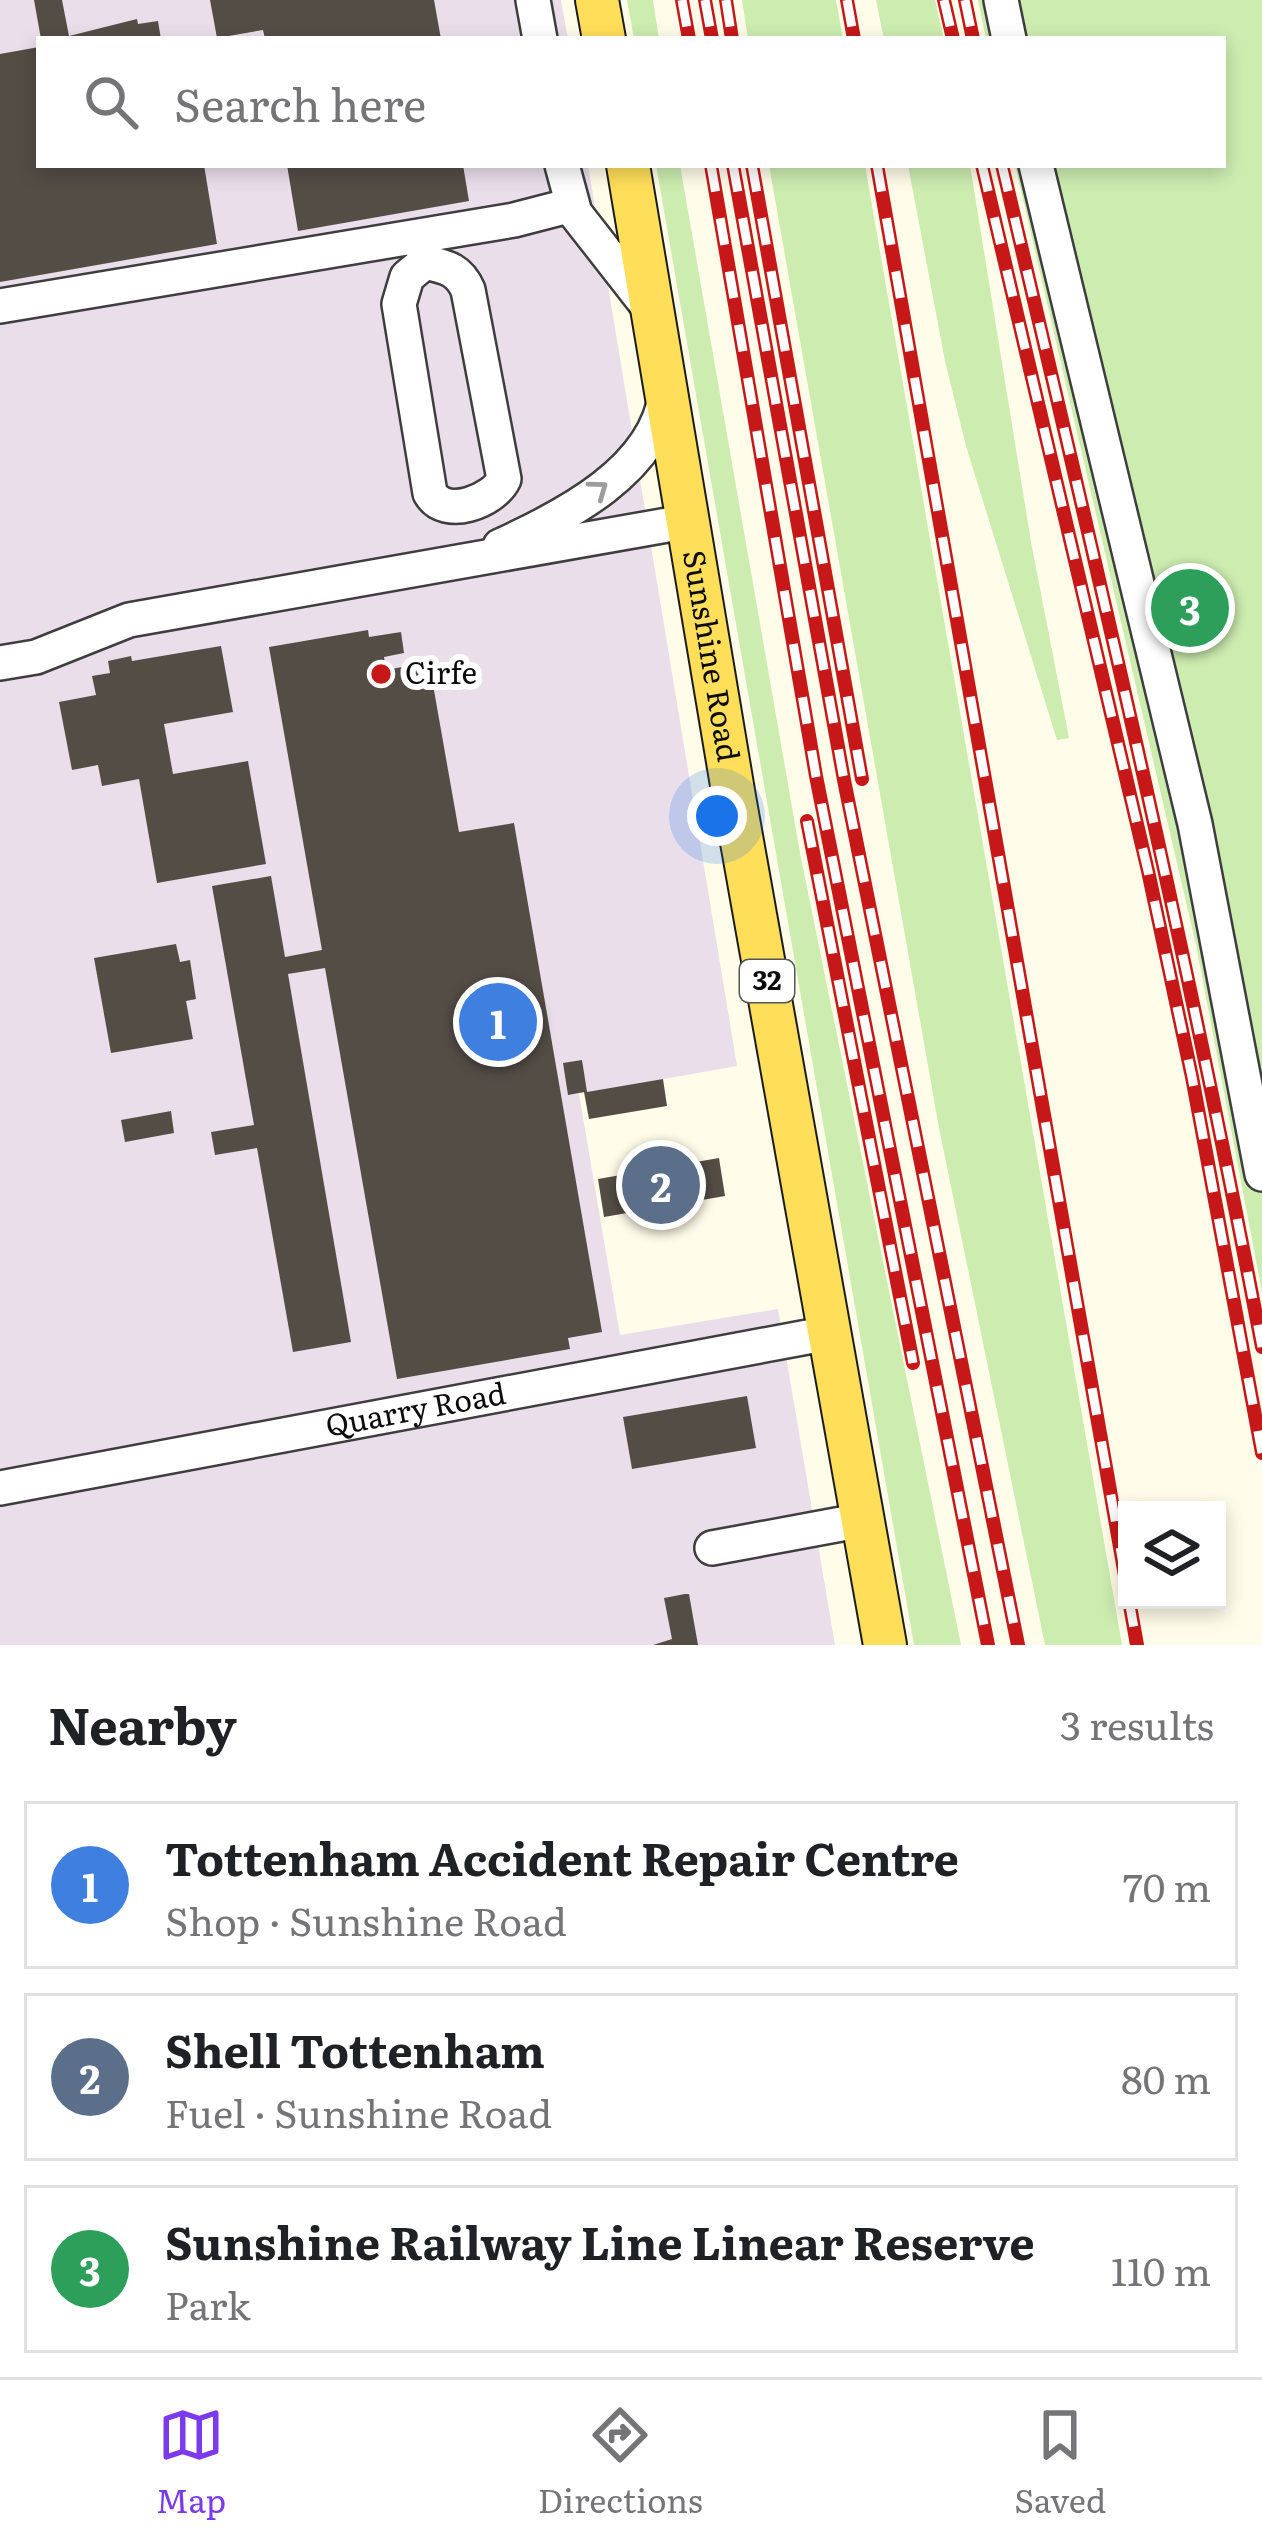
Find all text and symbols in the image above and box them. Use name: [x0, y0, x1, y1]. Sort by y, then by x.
search box: [36, 36, 1226, 168]
icon: search: [78, 69, 144, 135]
text: Search here: [174, 69, 426, 136]
one-way arrow: [586, 481, 607, 503]
street label: Sunshine Road: [674, 547, 753, 765]
pin: 3: [1151, 563, 1229, 653]
place label: Cirfe: [405, 649, 477, 693]
marker: Cirfe: [368, 661, 394, 687]
your location: [687, 786, 747, 846]
road number: 32: [740, 960, 794, 1002]
pin: 1: [459, 977, 537, 1067]
pin: 2: [622, 1140, 700, 1230]
street label: Quarry Road: [322, 1369, 509, 1446]
map controls: [1118, 1501, 1226, 1609]
button: layers: [1118, 1501, 1226, 1609]
text: Nearby: [48, 1685, 237, 1761]
text: 3 results: [1060, 1694, 1214, 1752]
text: Tottenham Accident Repair Centre: [165, 1823, 959, 1890]
text: 1: [82, 1856, 98, 1914]
text: 70 m: [1123, 1856, 1211, 1914]
text: Shop · Sunshine Road: [165, 1890, 567, 1948]
text: Shell Tottenham: [165, 2015, 545, 2082]
text: 2: [80, 2048, 100, 2106]
text: 80 m: [1121, 2048, 1211, 2106]
text: Fuel · Sunshine Road: [165, 2082, 552, 2140]
text: Sunshine Railway Line Linear Reserve: [165, 2207, 1035, 2274]
text: 3: [79, 2240, 101, 2298]
text: 110 m: [1111, 2240, 1211, 2298]
text: Park: [165, 2274, 251, 2332]
tab: Map: [156, 2402, 226, 2523]
tab: Directions: [538, 2402, 703, 2523]
tab: Saved: [1014, 2402, 1106, 2523]

